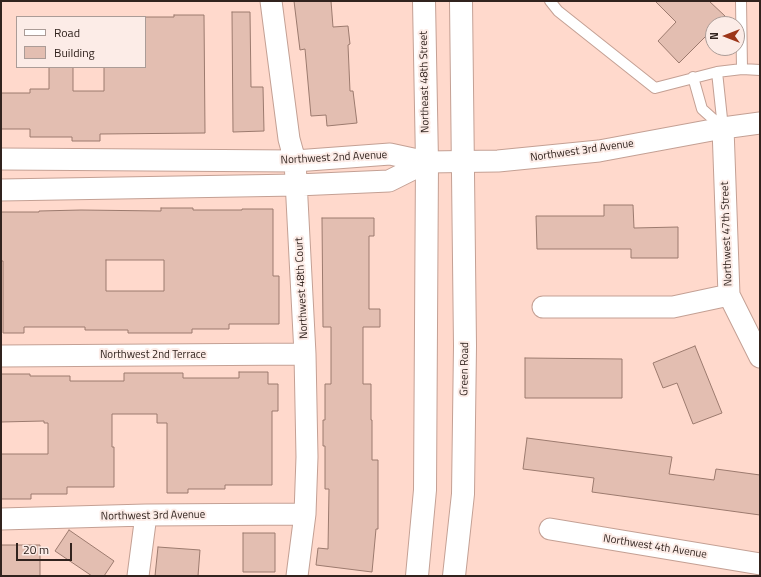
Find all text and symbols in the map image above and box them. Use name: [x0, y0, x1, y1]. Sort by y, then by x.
legend: [16, 16, 146, 68]
north arrow: [705, 16, 745, 56]
text: Road: [54, 23, 80, 42]
street label: Northeast 48th Street: [418, 31, 432, 133]
text: N: [706, 32, 722, 40]
text: Building: [54, 43, 95, 62]
street label: Northwest 3rd Avenue: [529, 137, 635, 165]
street label: Northwest 2nd Avenue: [280, 149, 388, 167]
street label: Northwest 47th Street: [719, 181, 735, 287]
street label: Northwest 48th Court: [293, 237, 311, 339]
street label: Green Road: [458, 342, 472, 396]
street label: Northwest 2nd Terrace: [100, 348, 206, 362]
street label: Northwest 3rd Avenue: [101, 508, 205, 524]
street label: Northwest 4th Avenue: [602, 532, 708, 562]
scale bar: [18, 535, 74, 561]
text: 20 m: [23, 540, 49, 559]

